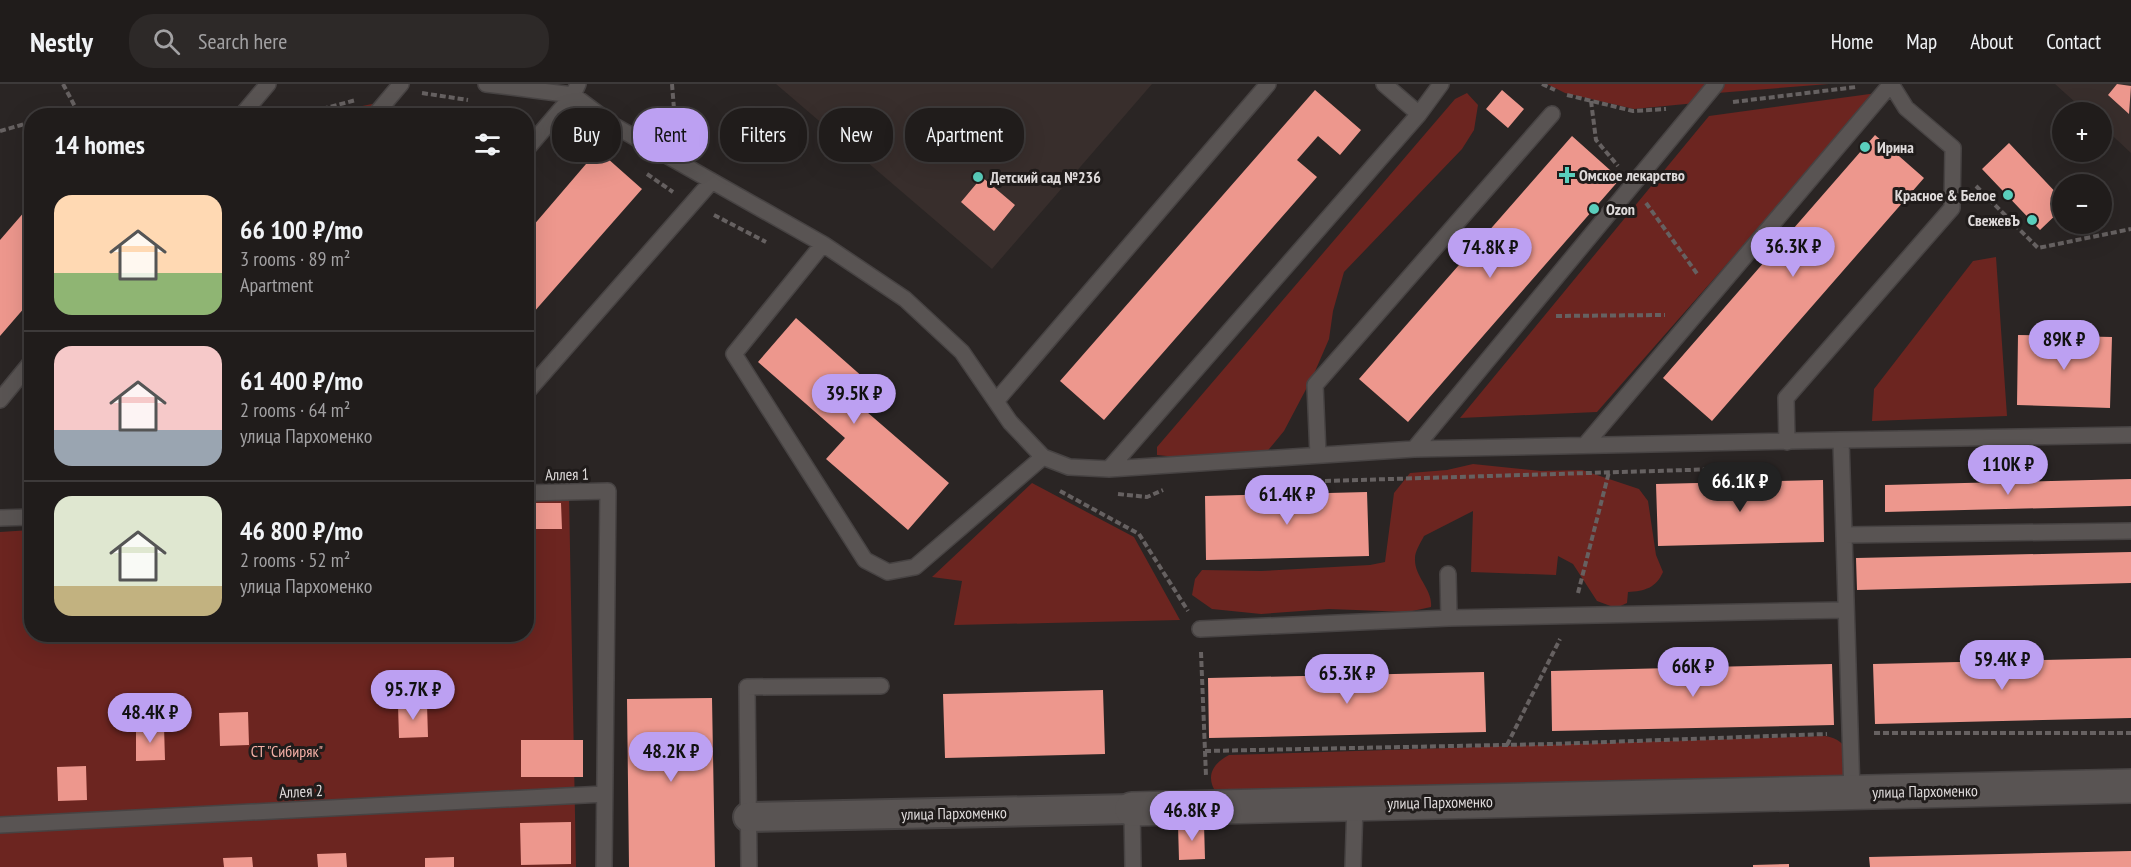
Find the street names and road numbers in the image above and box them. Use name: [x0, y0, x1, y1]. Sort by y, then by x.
street label: Аллея 1: [545, 464, 589, 484]
street label: Аллея 2: [279, 780, 323, 802]
street label: улица Пархоменко: [1872, 780, 1978, 802]
street label: улица Пархоменко: [1387, 791, 1493, 813]
street label: улица Пархоменко: [901, 802, 1007, 824]

